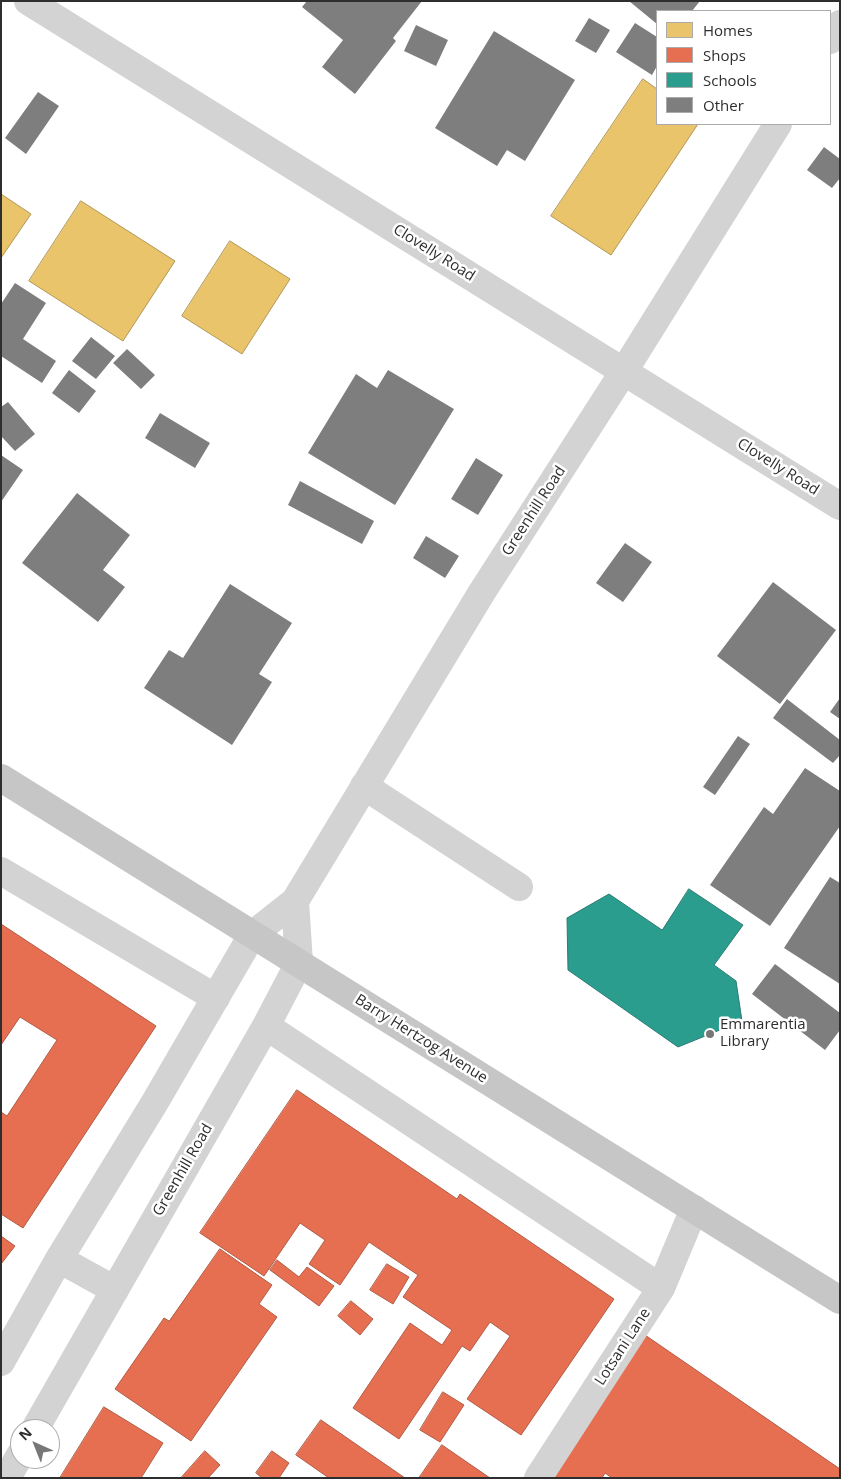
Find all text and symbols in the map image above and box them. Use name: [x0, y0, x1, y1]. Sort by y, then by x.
legend: [656, 10, 831, 125]
text: Homes: [703, 20, 753, 40]
text: Shops: [703, 45, 746, 65]
text: Schools: [703, 70, 757, 90]
text: Other: [703, 95, 744, 115]
street label: Clovelly Road: [390, 221, 478, 285]
street label: Clovelly Road: [734, 435, 822, 499]
street label: Greenhill Road: [498, 463, 570, 559]
street label: Barry Hertzog Avenue: [351, 991, 491, 1087]
place label: Emmarentia Library: [720, 1016, 806, 1051]
marker: Emmarentia Library: [704, 1028, 716, 1040]
street label: Greenhill Road: [149, 1121, 217, 1219]
street label: Lotsani Lane: [591, 1305, 655, 1389]
north arrow: [10, 1419, 60, 1469]
text: N: [14, 1423, 36, 1444]

